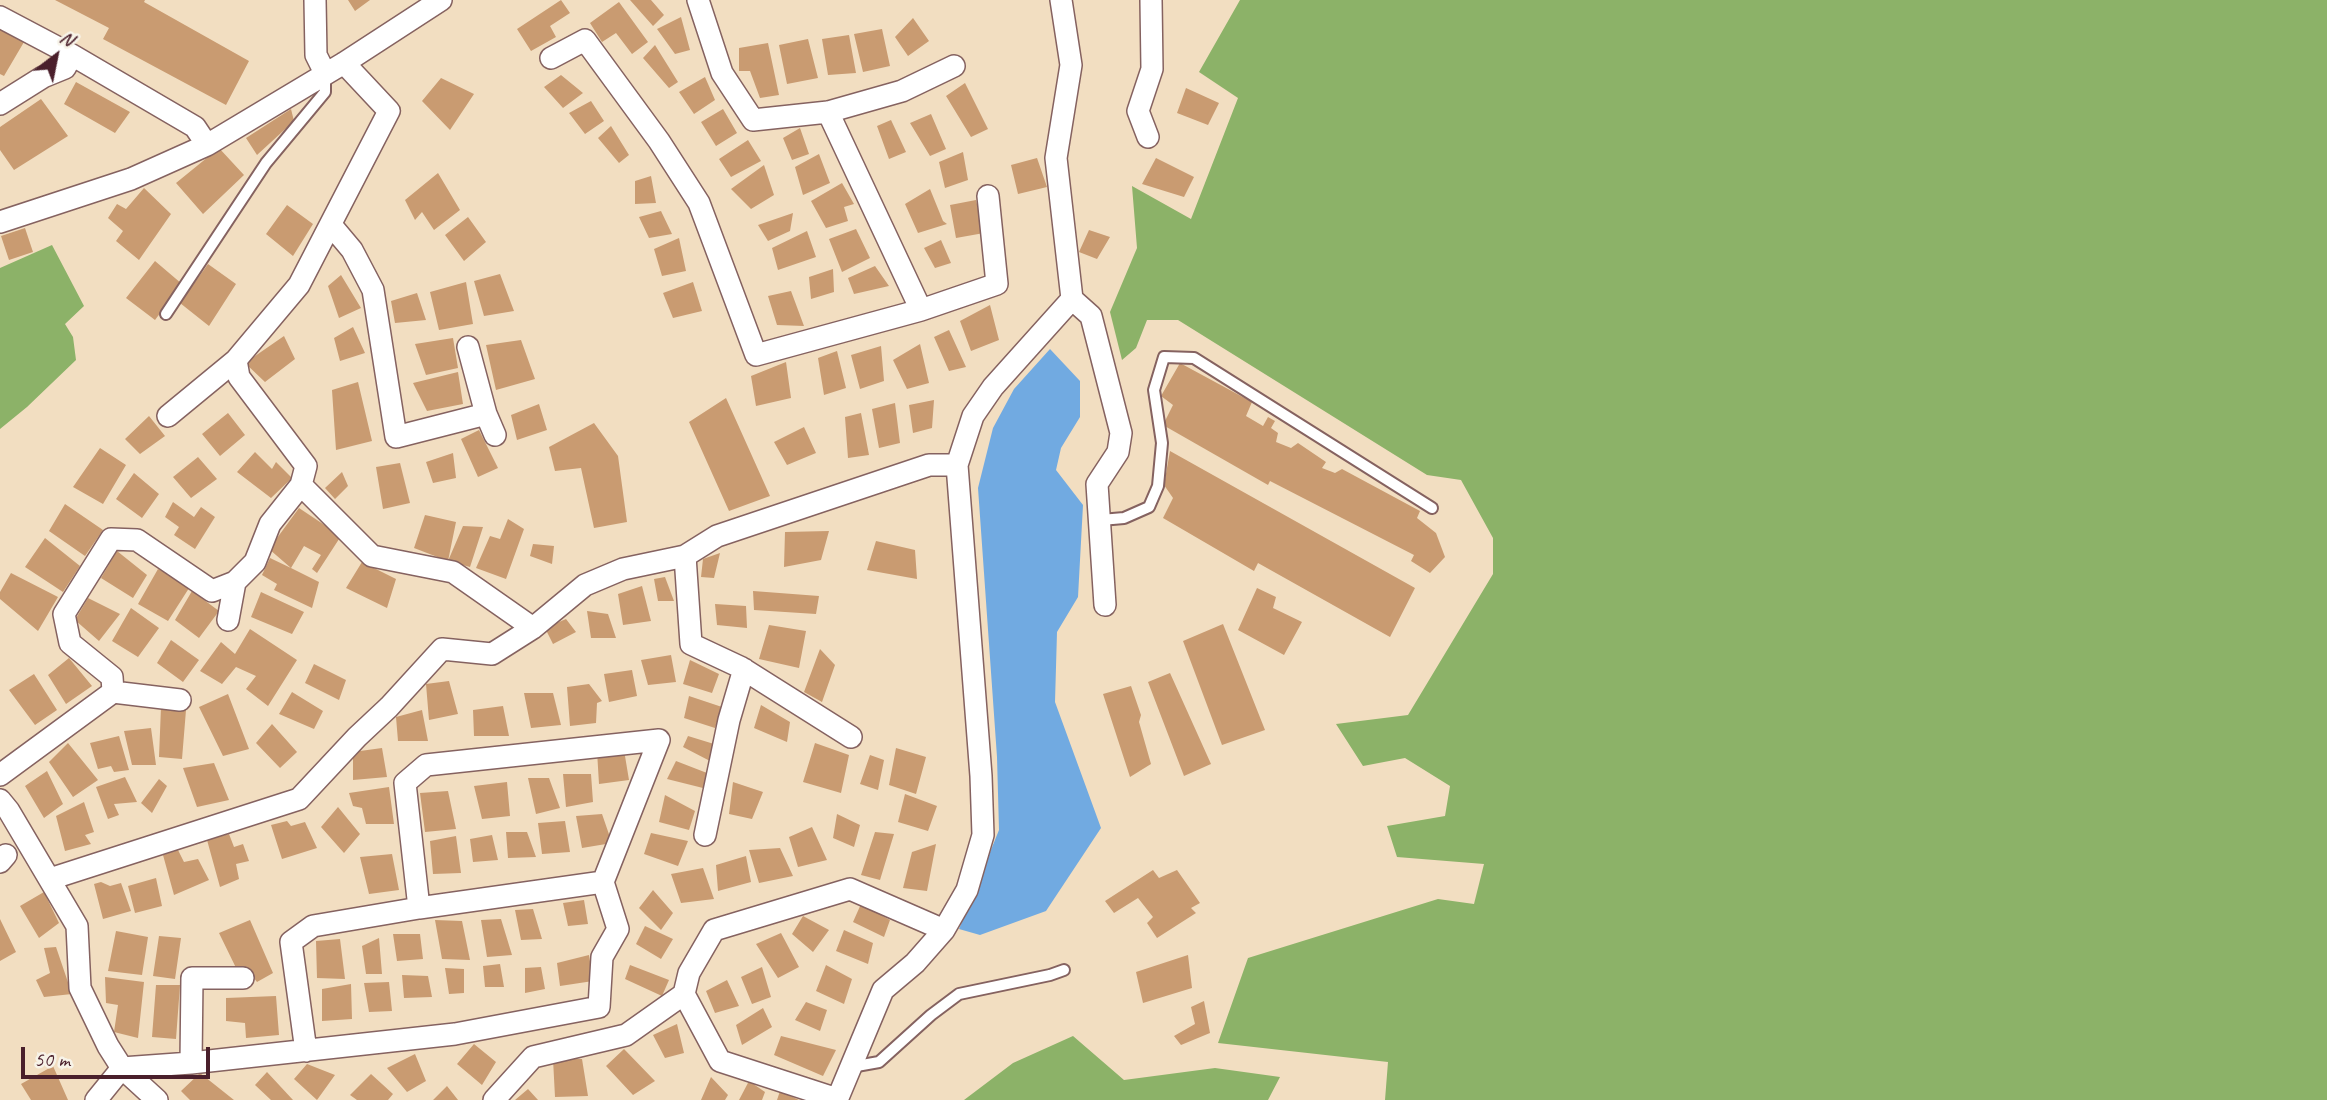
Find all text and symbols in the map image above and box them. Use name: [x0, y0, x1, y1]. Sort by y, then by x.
north arrow: [21, 21, 91, 91]
text: N: [56, 25, 78, 51]
scale bar: [24, 1034, 214, 1078]
text: 50 m: [34, 1046, 70, 1072]

